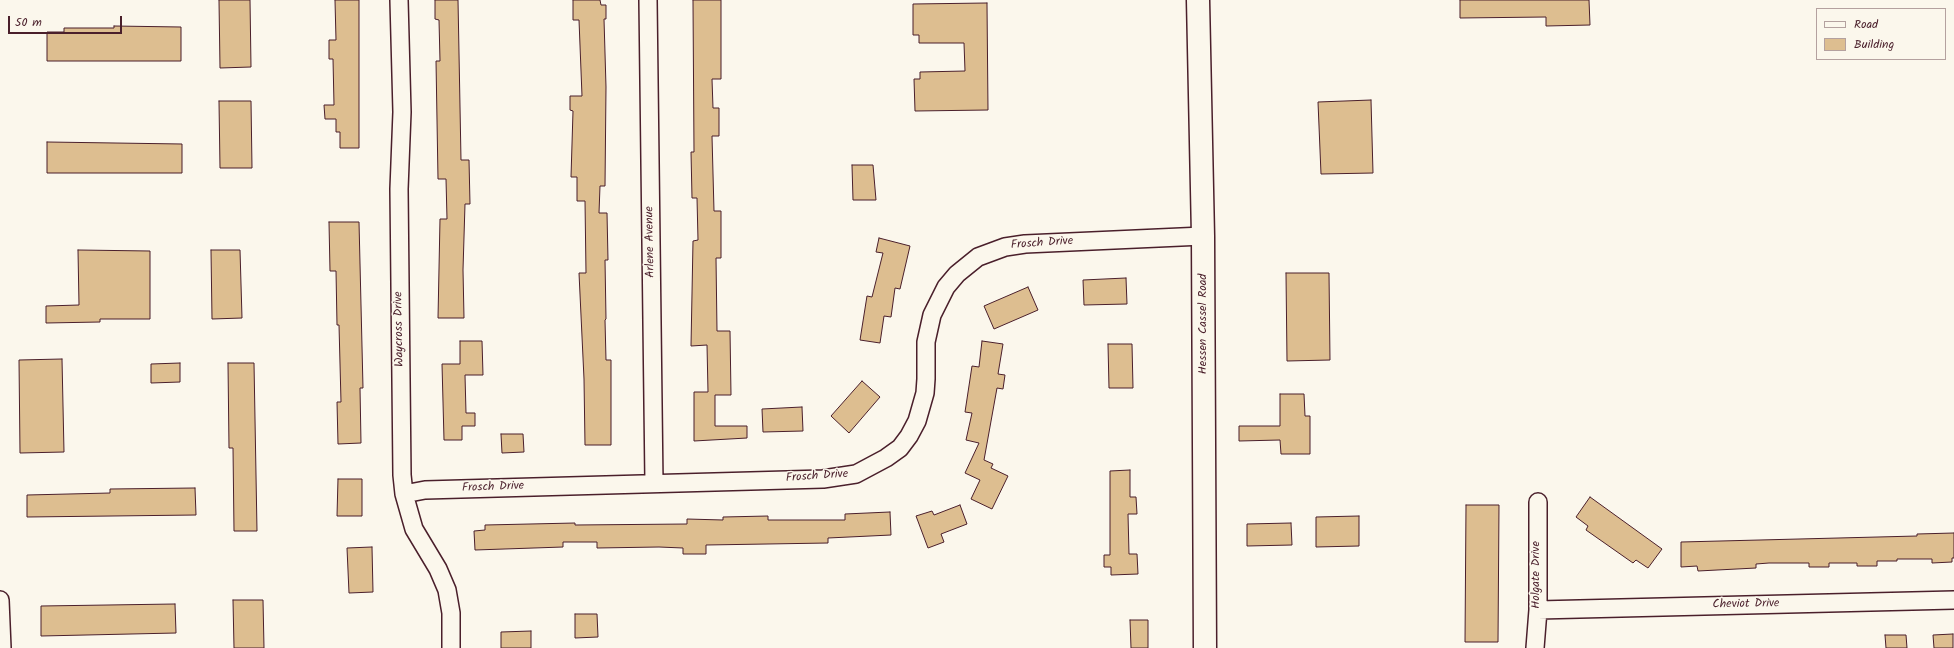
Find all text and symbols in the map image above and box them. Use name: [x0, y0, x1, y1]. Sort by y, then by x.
scale bar: [10, 8, 124, 34]
legend: [1816, 8, 1946, 60]
text: 50 m: [15, 13, 42, 32]
text: Road: [1854, 15, 1878, 34]
text: Building: [1854, 35, 1894, 54]
street label: Arlene Avenue: [643, 206, 659, 278]
street label: Frosch Drive: [1010, 235, 1074, 253]
street label: Hessen Cassel Road: [1197, 274, 1211, 374]
street label: Waycross Drive: [392, 291, 408, 367]
street label: Frosch Drive: [785, 468, 849, 486]
street label: Frosch Drive: [462, 480, 524, 496]
street label: Holgate Drive: [1530, 541, 1544, 609]
street label: Cheviot Drive: [1712, 597, 1780, 613]

